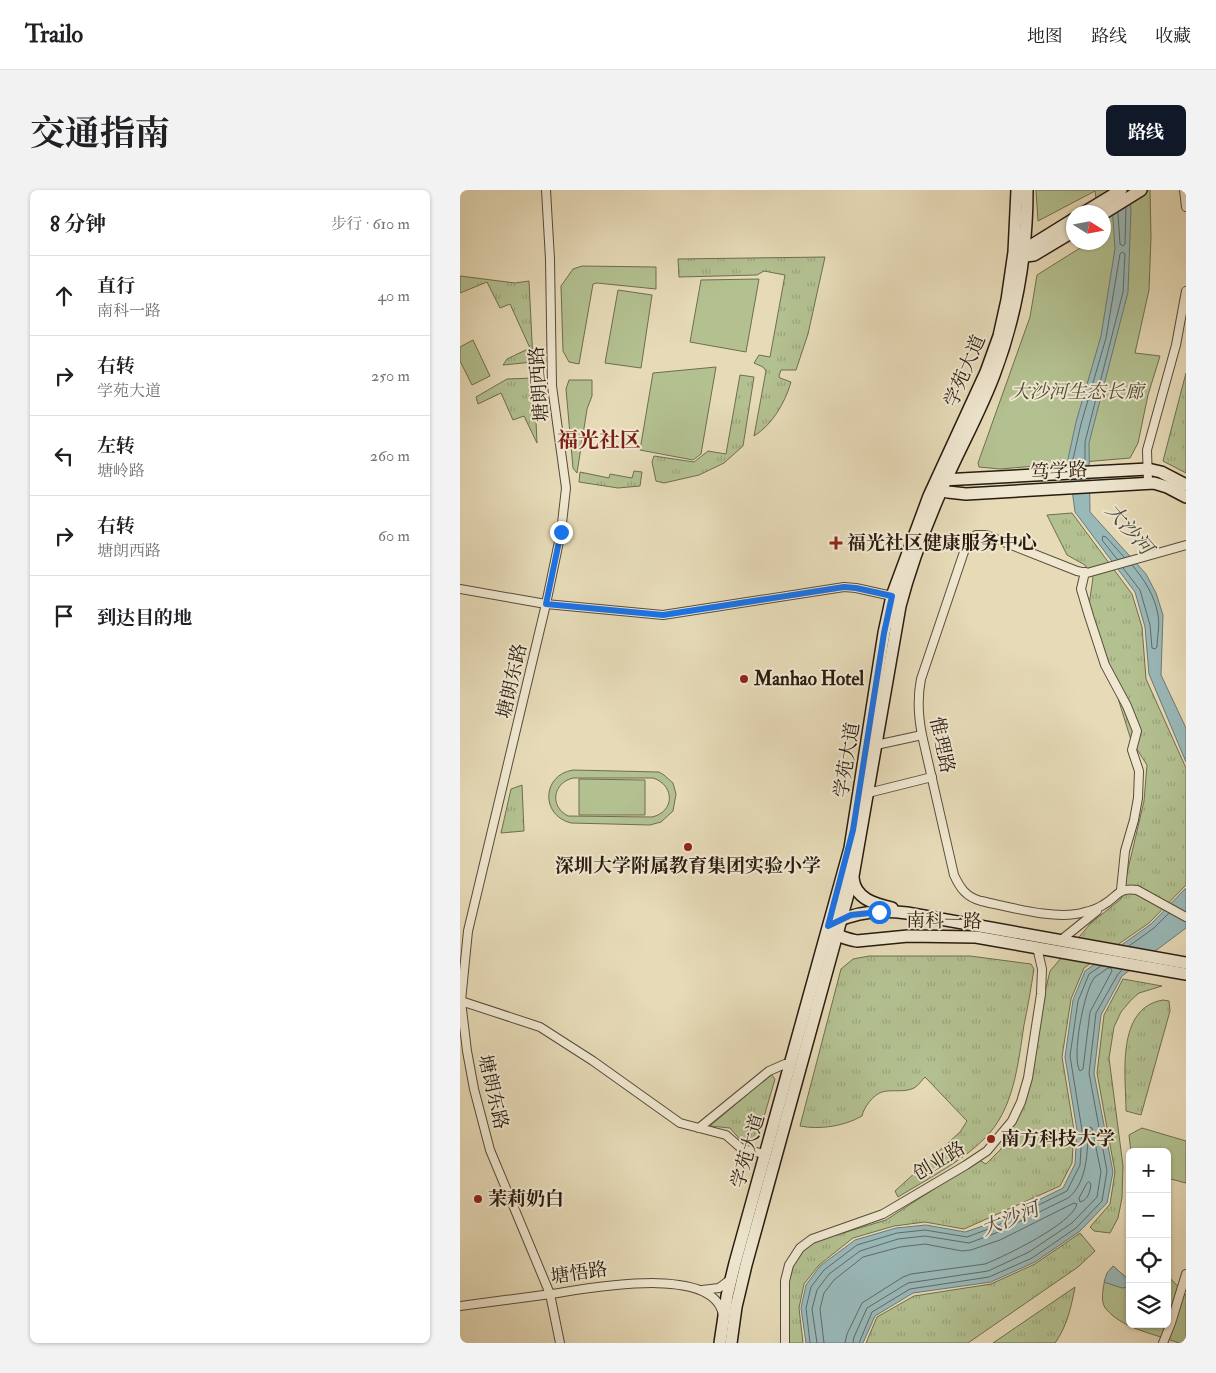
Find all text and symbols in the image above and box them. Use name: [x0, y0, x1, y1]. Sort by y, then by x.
text: Trailo: [25, 19, 83, 50]
text: 地图: [1027, 25, 1063, 48]
text: 路线: [1091, 25, 1127, 48]
text: 收藏: [1155, 25, 1191, 48]
button: 路线: [1106, 105, 1186, 156]
text: 交通指南: [30, 112, 170, 156]
north arrow: [1066, 205, 1111, 250]
text: 8 分钟: [50, 211, 106, 238]
text: 步行 · 610 m: [331, 214, 410, 234]
text: 直行: [97, 274, 135, 298]
icon: ahead: [50, 282, 78, 310]
text: 40 m: [377, 286, 410, 306]
text: 南科一路: [97, 301, 161, 321]
street label: 学苑大道: [939, 331, 991, 411]
street label: 塘朗西路: [524, 345, 554, 423]
text: 右转: [97, 354, 135, 378]
icon: right: [50, 362, 78, 390]
text: 250 m: [371, 366, 410, 386]
park label: 大沙河生态长廊: [1010, 380, 1146, 404]
text: 学苑大道: [97, 381, 161, 401]
district label: 福光社区: [557, 427, 641, 454]
text: 左转: [97, 434, 135, 458]
icon: left: [50, 442, 78, 470]
text: 260 m: [370, 446, 410, 466]
street label: 笃学路: [1030, 458, 1088, 484]
text: 塘岭路: [97, 461, 145, 481]
water label: 大沙河: [1100, 498, 1160, 562]
text: 右转: [97, 514, 135, 538]
route end: [550, 521, 573, 544]
icon: right: [50, 522, 78, 550]
text: 60 m: [378, 526, 410, 546]
place label: 福光社区健康服务中心: [847, 531, 1037, 555]
marker: 福光社区健康服务中心: [829, 536, 843, 550]
text: 塘朗西路: [97, 541, 161, 561]
icon: arrive: [50, 602, 78, 630]
text: 到达目的地: [97, 606, 192, 630]
street label: 塘朗东路: [492, 641, 532, 721]
place label: Manhao Hotel: [753, 667, 864, 691]
marker: Manhao Hotel: [738, 673, 750, 685]
street label: 惟理路: [924, 715, 960, 775]
street label: 学苑大道: [829, 721, 865, 799]
marker: 深圳大学附属教育集团实验小学: [682, 841, 694, 853]
place label: 深圳大学附属教育集团实验小学: [555, 854, 821, 878]
route start: [868, 901, 891, 924]
street label: 南科一路: [906, 908, 982, 934]
street label: 塘朗东路: [473, 1052, 513, 1132]
street label: 学苑大道: [726, 1111, 770, 1191]
place label: 南方科技大学: [1001, 1127, 1115, 1151]
marker: 南方科技大学: [985, 1133, 997, 1145]
street label: 创业路: [908, 1136, 970, 1186]
map controls: [1126, 1148, 1171, 1328]
button: +: [1126, 1148, 1171, 1193]
place label: 茉莉奶白: [488, 1187, 564, 1211]
marker: 茉莉奶白: [472, 1193, 484, 1205]
button: −: [1126, 1193, 1171, 1238]
water label: 大沙河: [978, 1196, 1045, 1241]
button: locate: [1126, 1238, 1171, 1283]
street label: 塘悟路: [549, 1257, 609, 1289]
button: layers: [1126, 1283, 1171, 1328]

